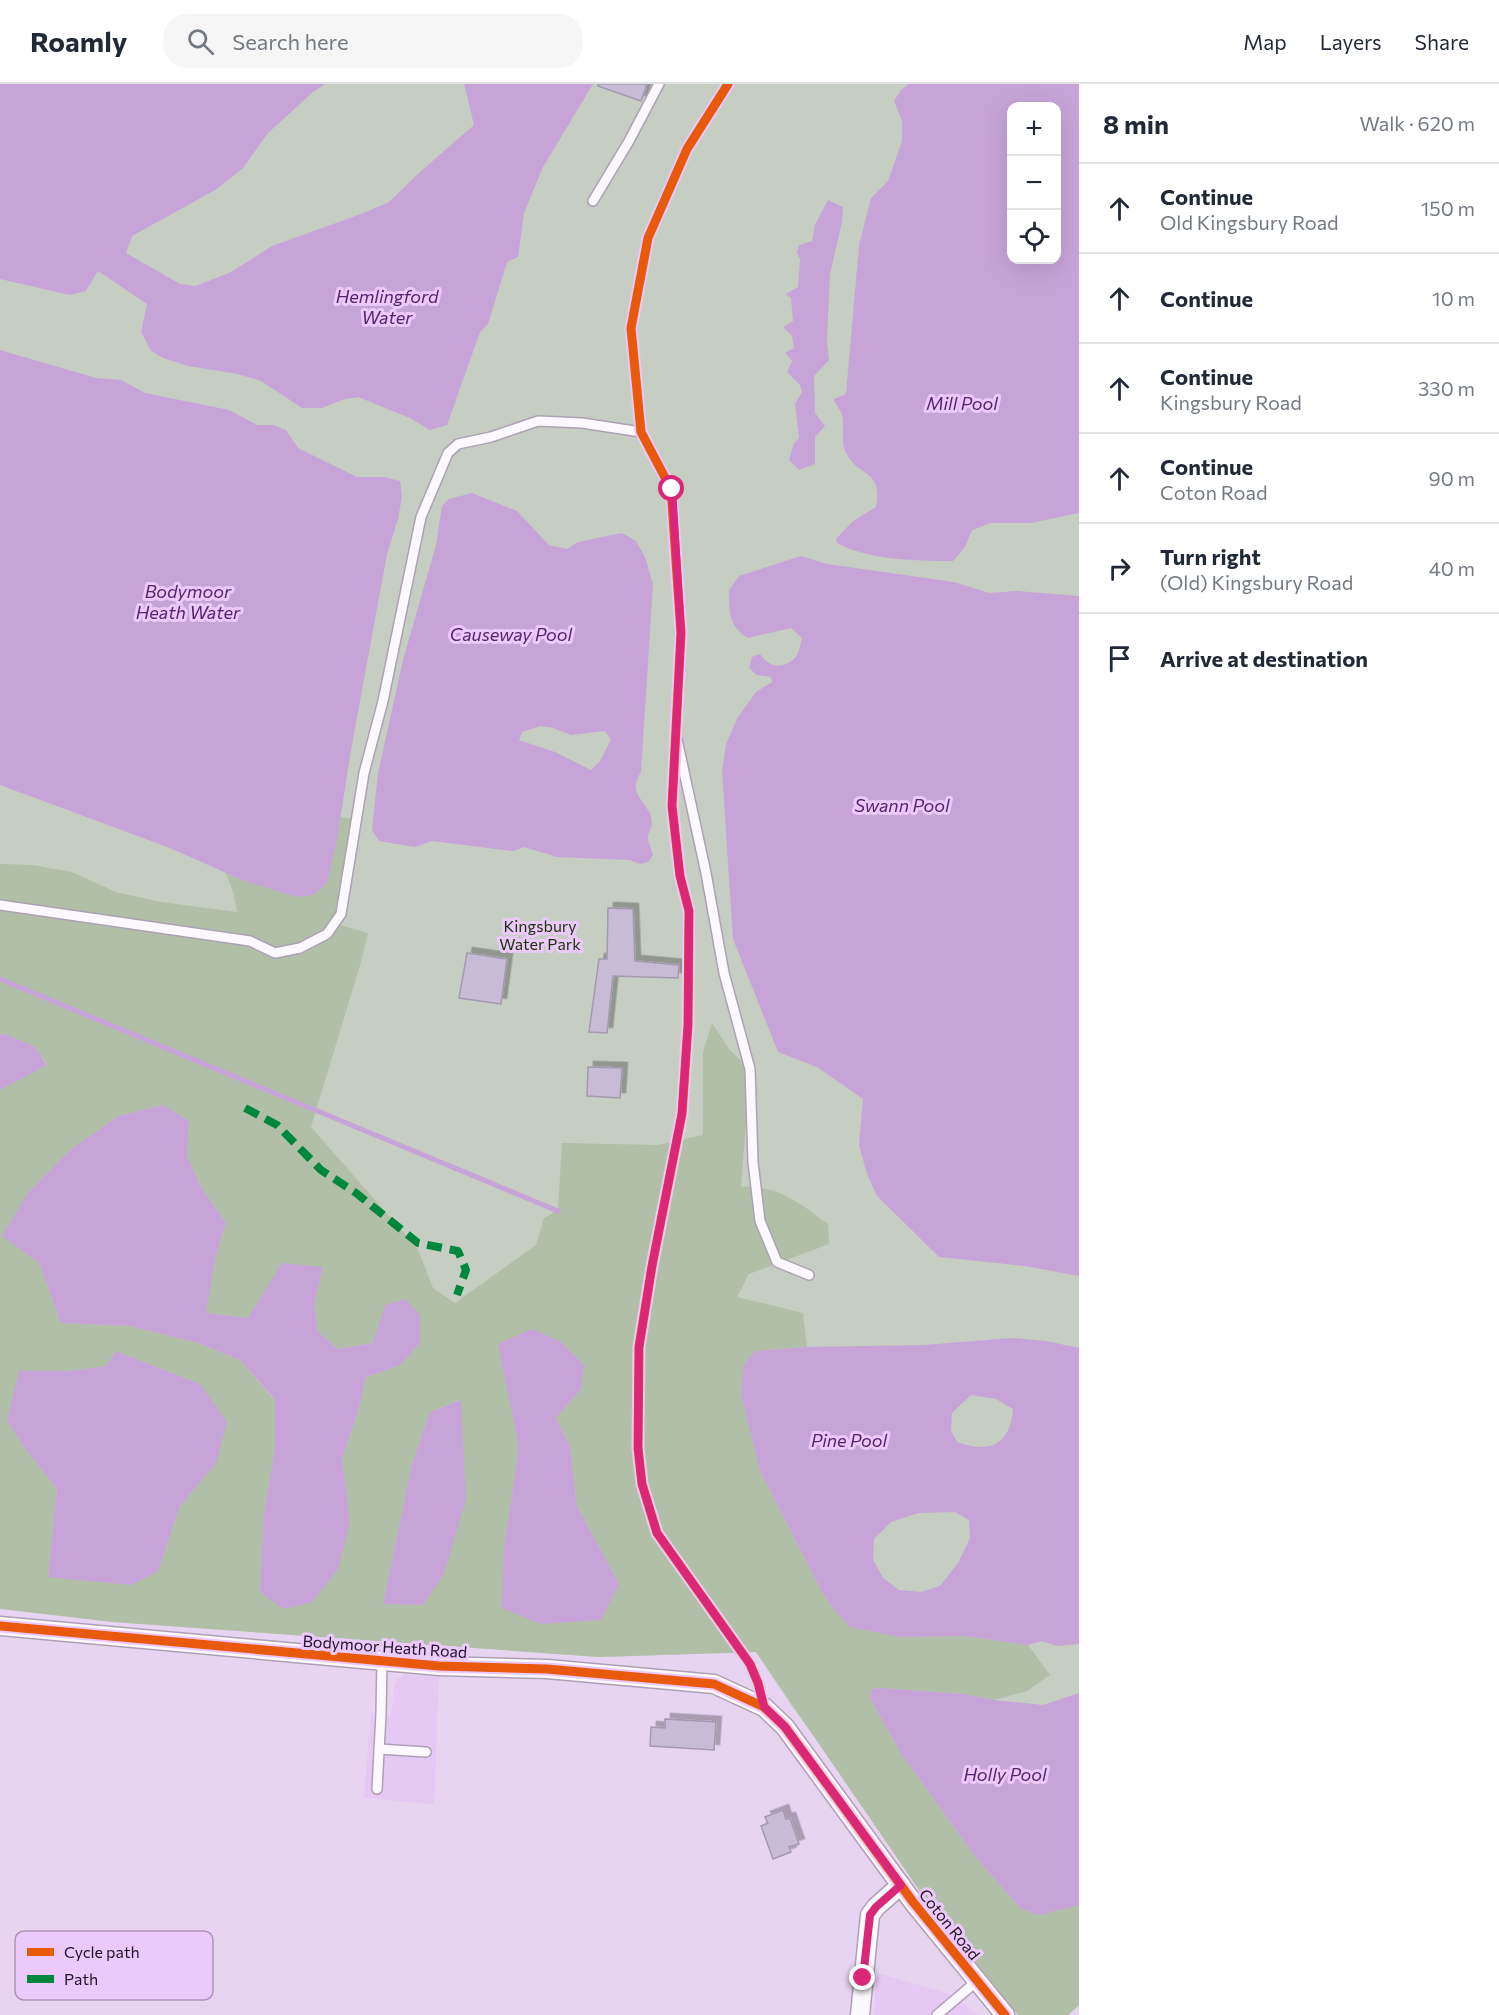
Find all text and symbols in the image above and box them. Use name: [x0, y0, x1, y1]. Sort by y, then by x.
search box: [163, 14, 583, 68]
text: Roamly: [30, 24, 127, 58]
icon: search: [184, 25, 217, 58]
text: Search here: [232, 28, 349, 55]
text: Map: [1243, 29, 1287, 54]
text: Layers: [1320, 29, 1382, 54]
text: Share: [1415, 29, 1469, 54]
map controls: [1007, 102, 1061, 264]
button: +: [1007, 102, 1061, 156]
text: 8 min: [1103, 108, 1169, 139]
text: Walk · 620 m: [1359, 111, 1475, 135]
button: −: [1007, 156, 1061, 210]
text: Continue: [1160, 183, 1253, 210]
icon: ahead: [1103, 192, 1136, 225]
text: 150 m: [1421, 196, 1475, 220]
button: locate: [1007, 210, 1061, 264]
text: Old Kingsbury Road: [1160, 210, 1339, 234]
icon: ahead: [1103, 282, 1136, 315]
water label: Hemlingford Water: [336, 285, 439, 328]
text: Continue: [1160, 285, 1253, 312]
text: 10 m: [1432, 286, 1475, 310]
text: Continue: [1160, 363, 1253, 390]
icon: ahead: [1103, 372, 1136, 405]
text: 330 m: [1418, 376, 1475, 400]
text: Kingsbury Road: [1160, 390, 1302, 414]
water label: Mill Pool: [926, 392, 998, 414]
text: Continue: [1160, 453, 1253, 480]
icon: ahead: [1103, 462, 1136, 495]
text: 90 m: [1429, 466, 1475, 490]
route start: [658, 475, 684, 501]
text: Coton Road: [1160, 480, 1268, 504]
text: Turn right: [1160, 543, 1261, 570]
icon: right: [1103, 552, 1136, 585]
text: 40 m: [1429, 556, 1475, 580]
text: (Old) Kingsbury Road: [1160, 570, 1353, 594]
water label: Bodymoor Heath Water: [136, 580, 241, 623]
water label: Causeway Pool: [450, 623, 573, 645]
icon: arrive: [1103, 642, 1136, 675]
text: Arrive at destination: [1160, 645, 1368, 672]
water label: Swann Pool: [855, 794, 950, 816]
park label: Kingsbury Water Park: [499, 916, 581, 953]
water label: Pine Pool: [811, 1429, 888, 1451]
street label: Bodymoor Heath Road: [302, 1631, 468, 1661]
water label: Holly Pool: [963, 1763, 1047, 1785]
street label: Coton Road: [916, 1885, 984, 1963]
legend: [15, 1931, 213, 2000]
text: Cycle path: [64, 1942, 140, 1961]
route end: [849, 1964, 875, 1990]
text: Path: [64, 1969, 98, 1988]

